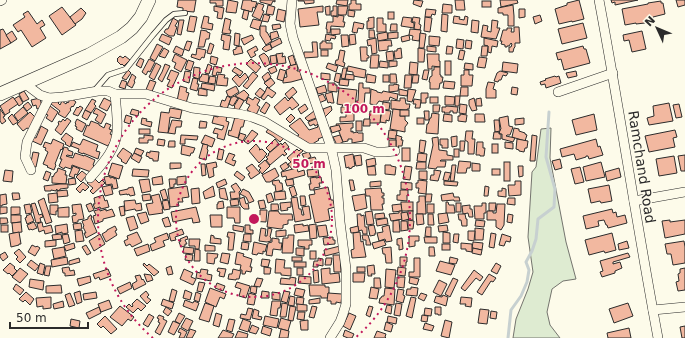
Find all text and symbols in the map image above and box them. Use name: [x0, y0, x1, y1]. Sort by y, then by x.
north arrow: [637, 8, 677, 48]
text: N: [642, 14, 658, 29]
text: 100 m: [343, 102, 385, 116]
street label: Ramchand Road: [625, 109, 659, 225]
text: 50 m: [292, 157, 326, 171]
centre of rings: [247, 212, 261, 226]
scale bar: [10, 304, 88, 330]
text: 50 m: [16, 311, 47, 325]

